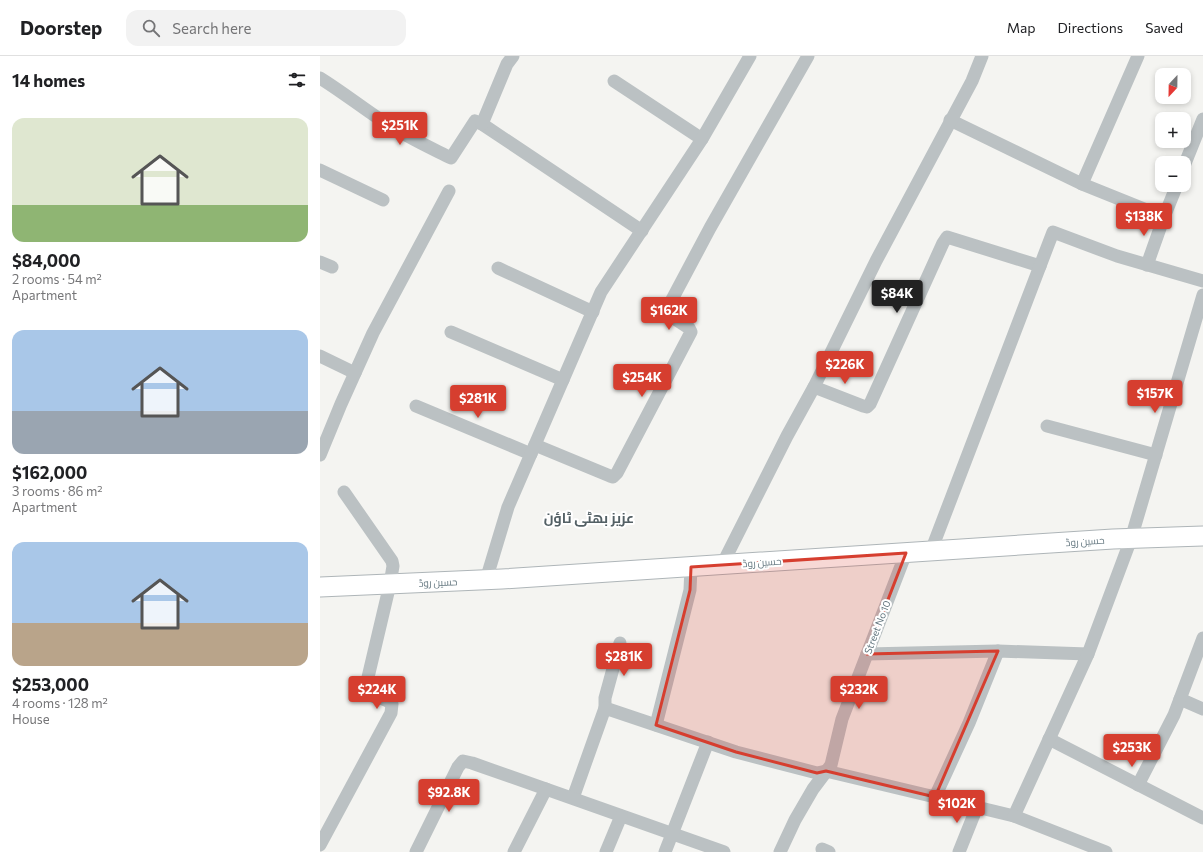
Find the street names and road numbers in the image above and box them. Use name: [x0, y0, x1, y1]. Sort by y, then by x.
street label: حسین روڈ: [1065, 534, 1105, 549]
street label: حسین روڈ: [742, 555, 782, 570]
street label: حسین روڈ: [418, 575, 458, 590]
street label: Street No 10: [861, 599, 893, 655]

